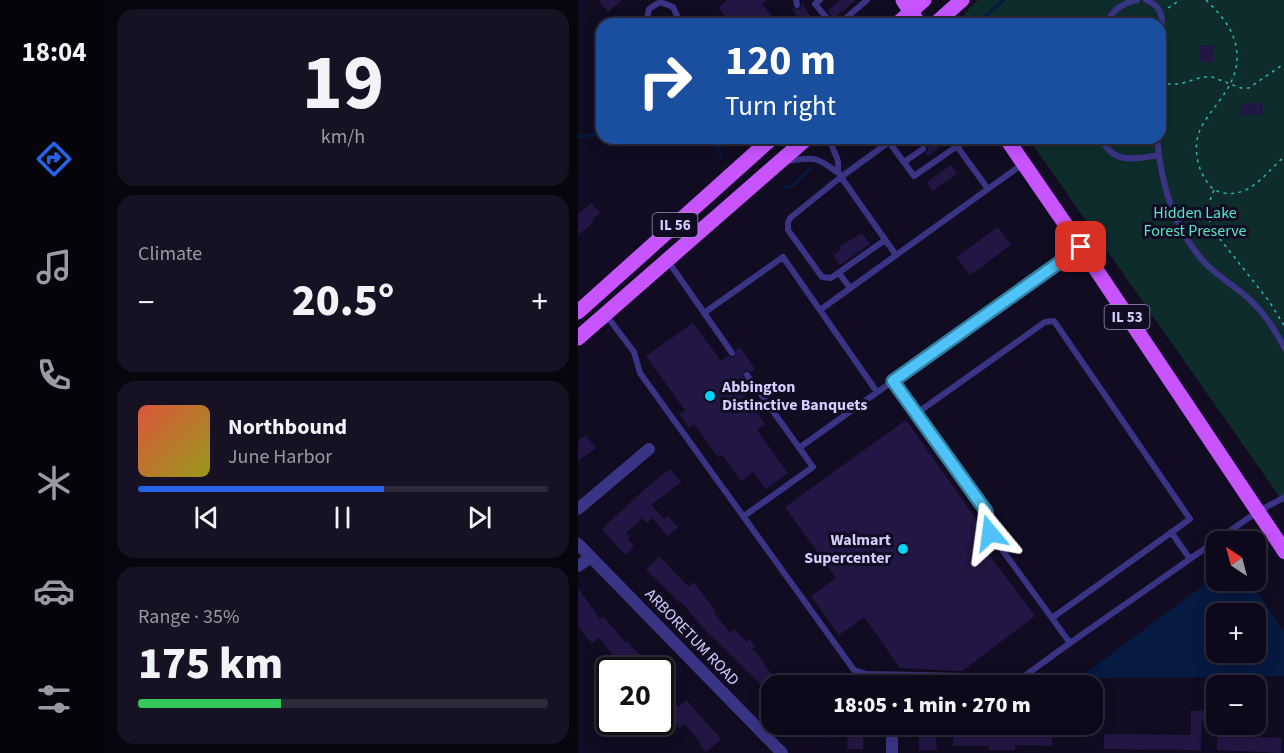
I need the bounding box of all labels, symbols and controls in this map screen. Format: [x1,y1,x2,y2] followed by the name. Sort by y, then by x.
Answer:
[302,28,384,139] text: 19
[725,31,836,91] text: 120 m
[21,33,87,72] text: 18:04
[626,42,704,120] icon: right
[725,87,836,126] text: Turn right
[321,123,365,151] text: km/h
[33,138,75,180] icon: directions
[1143,202,1247,242] park label: Hidden Lake Forest Preserve
[652,213,698,237] road number: IL 56
[1055,221,1106,272] pin
[1064,230,1097,263] icon: arrive
[138,240,202,268] text: Climate
[33,246,75,288] icon: music
[292,269,394,333] text: 20.5°
[138,279,154,326] text: −
[532,279,548,326] text: +
[1104,305,1150,329] road number: IL 53
[33,354,75,396] icon: phone
[721,376,867,416] place label: Abbington Distinctive Banquets
[703,389,717,403] marker: Abbington Distinctive Banquets
[228,411,347,443] text: Northbound
[228,443,332,471] text: June Harbor
[33,462,75,504] icon: climate
[190,501,223,534] icon: previous
[326,501,359,534] icon: pause
[463,501,496,534] icon: next
[958,501,1022,565] position arrow
[804,529,892,569] place label: Walmart Supercenter
[1206,531,1266,591] north arrow
[1206,531,1266,735] map controls
[896,542,910,556] marker: Walmart Supercenter
[33,570,75,612] icon: car
[640,584,744,690] street label: ARBORETUM ROAD
[138,603,239,631] text: Range · 35%
[1206,603,1266,663] button: +
[138,632,283,696] text: 175 km
[596,657,674,735] speed limit sign: 20
[1206,675,1266,735] button: −
[33,678,75,720] icon: filters
[833,689,1031,721] text: 18:05 · 1 min · 270 m

